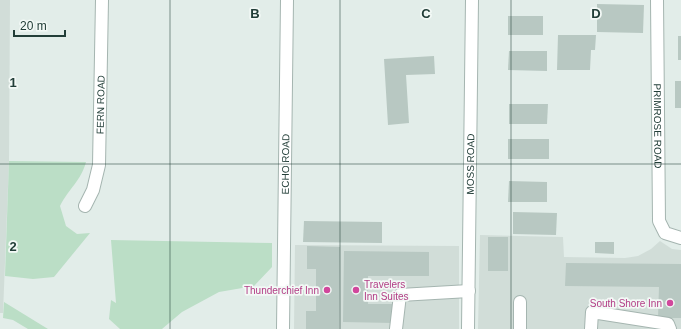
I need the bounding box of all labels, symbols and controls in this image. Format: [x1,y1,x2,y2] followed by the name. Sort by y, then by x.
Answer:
[250,6,260,21] text: B
[421,6,431,21] text: C
[591,6,601,21] text: D
[14,12,65,38] scale bar
[20,19,47,33] text: 20 m
[9,75,17,90] text: 1
[95,75,107,134] street label: FERN ROAD
[652,83,664,169] street label: PRIMROSE ROAD
[465,133,476,195] street label: MOSS ROAD
[280,134,291,194] street label: ECHO ROAD
[9,239,17,254] text: 2
[364,279,408,302] place label: Travelers Inn Suites
[244,285,319,296] place label: Thunderchief Inn
[322,285,332,295] marker: Thunderchief Inn
[351,285,361,295] marker: Travelers Inn Suites
[590,298,662,309] place label: South Shore Inn
[665,298,675,308] marker: South Shore Inn

